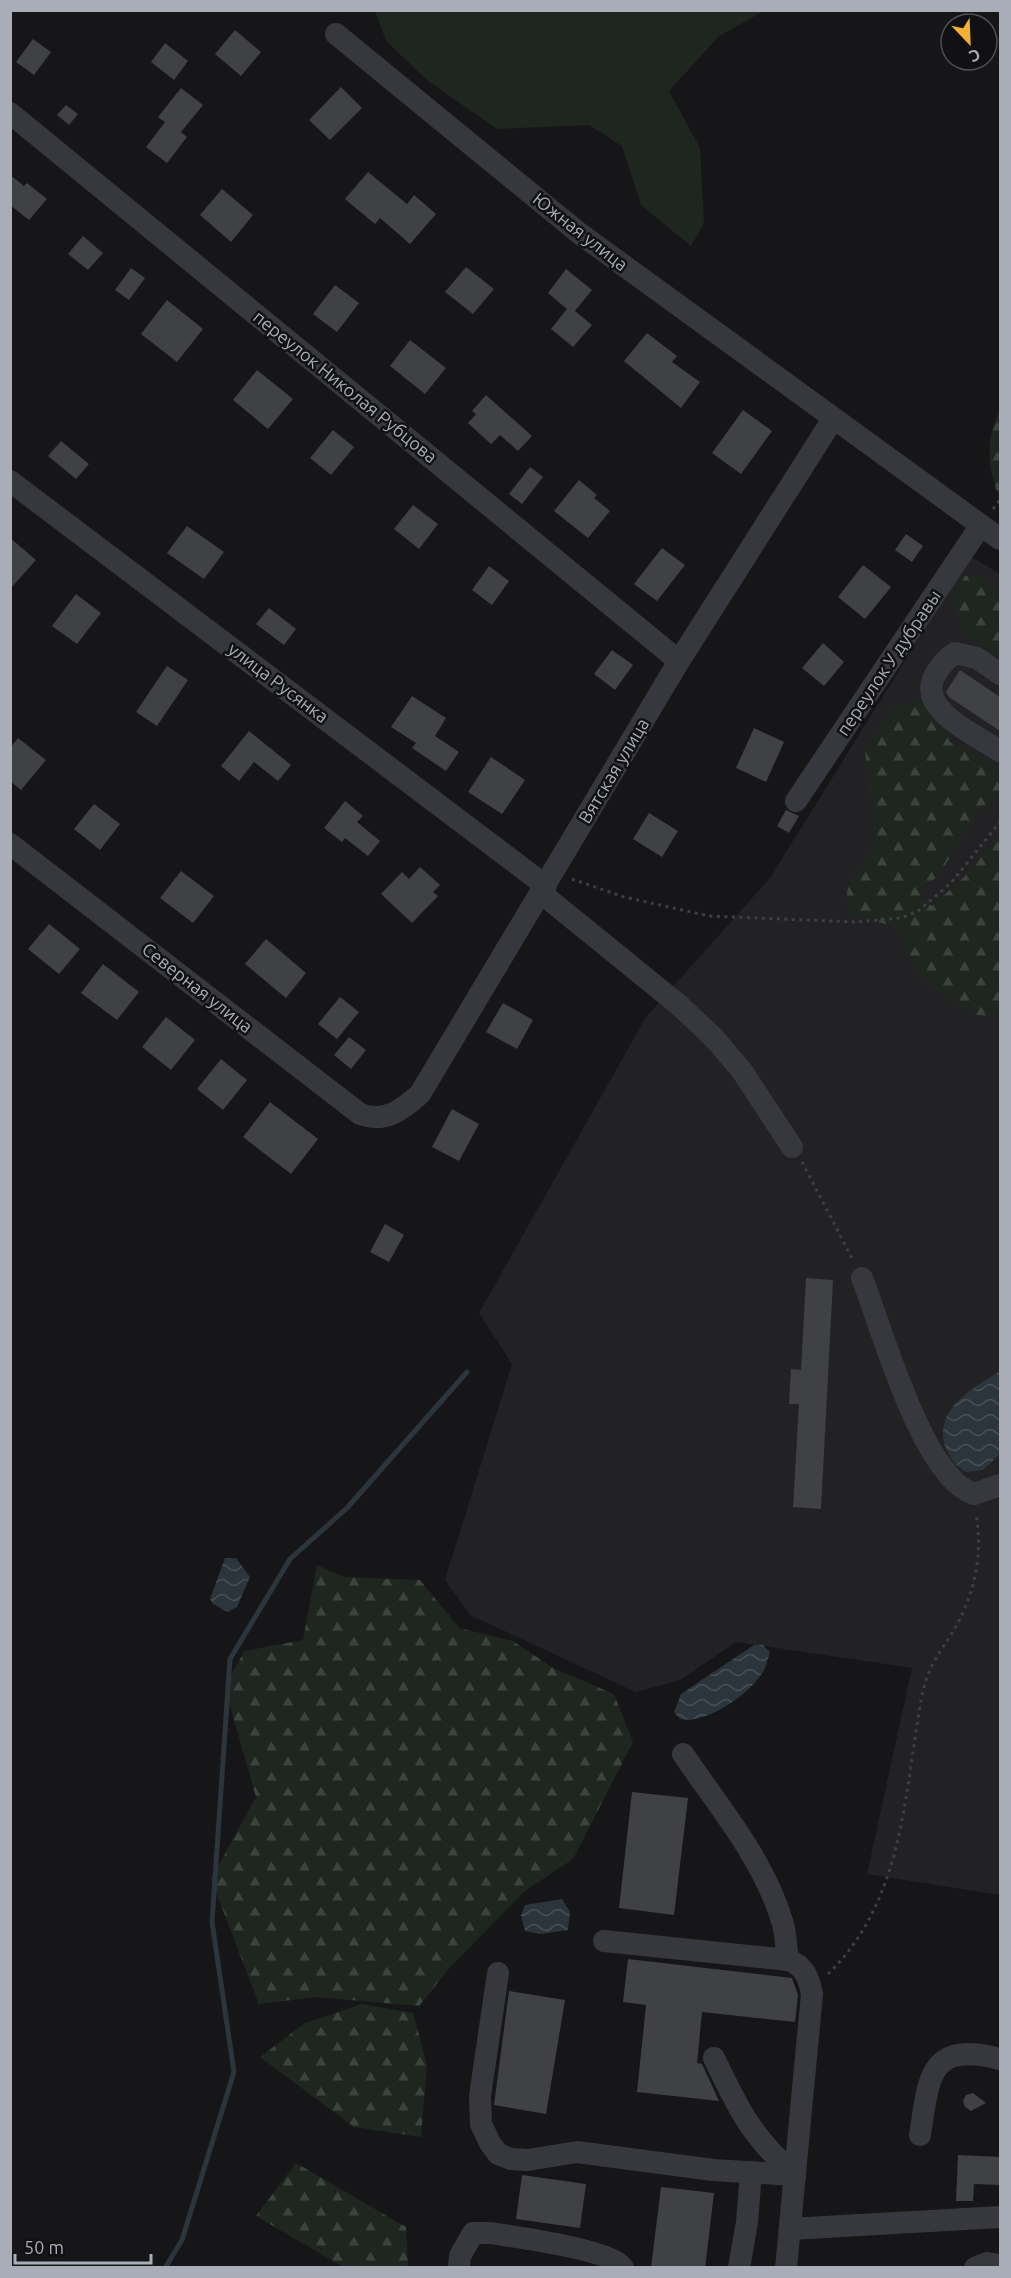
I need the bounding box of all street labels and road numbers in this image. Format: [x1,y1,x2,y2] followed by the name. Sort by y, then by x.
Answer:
[529,188,632,274] street label: Южная улица
[250,306,441,466] street label: переулок Николая Рубцова
[832,586,944,739] street label: переулок У дубравы
[225,638,333,726] street label: улица Русянка
[574,714,652,827] street label: Вятская улица
[139,938,257,1036] street label: Северная улица

